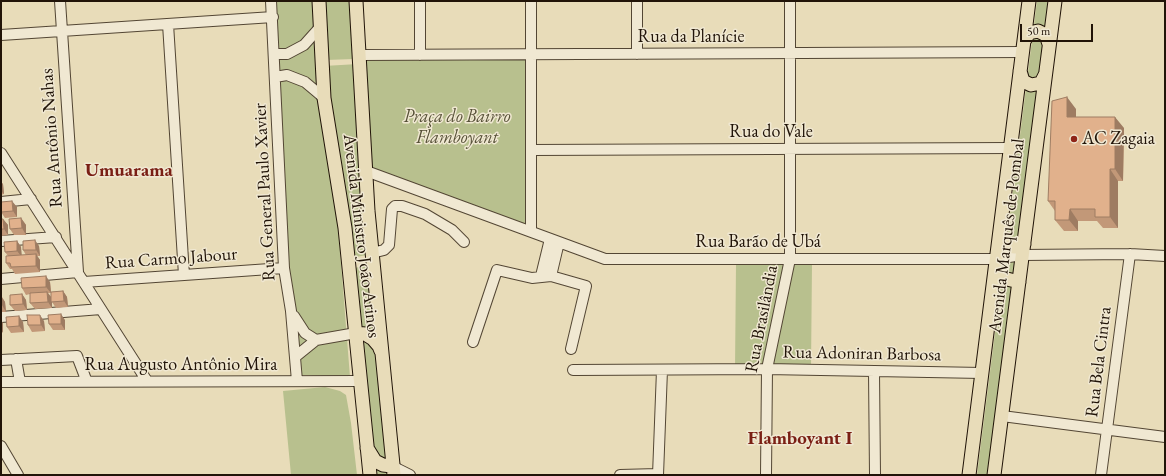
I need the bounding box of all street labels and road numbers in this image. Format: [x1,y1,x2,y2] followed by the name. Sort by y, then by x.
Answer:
[637,26,745,48] street label: Rua da Planície
[36,68,68,208] street label: Rua Antônio Nahas
[250,102,280,282] street label: Rua General Paulo Xavier
[729,121,813,143] street label: Rua do Vale
[338,133,384,339] street label: Avenida Ministro João Arinos
[984,137,1030,335] street label: Avenida Marquês de Pombal
[695,231,821,253] street label: Rua Barão de Ubá
[104,244,238,274] street label: Rua Carmo Jabour
[741,264,783,374] street label: Rua Brasilândia
[1081,305,1117,419] street label: Rua Bela Cintra
[782,342,942,366] street label: Rua Adoniran Barbosa
[84,354,278,376] street label: Rua Augusto Antônio Mira

